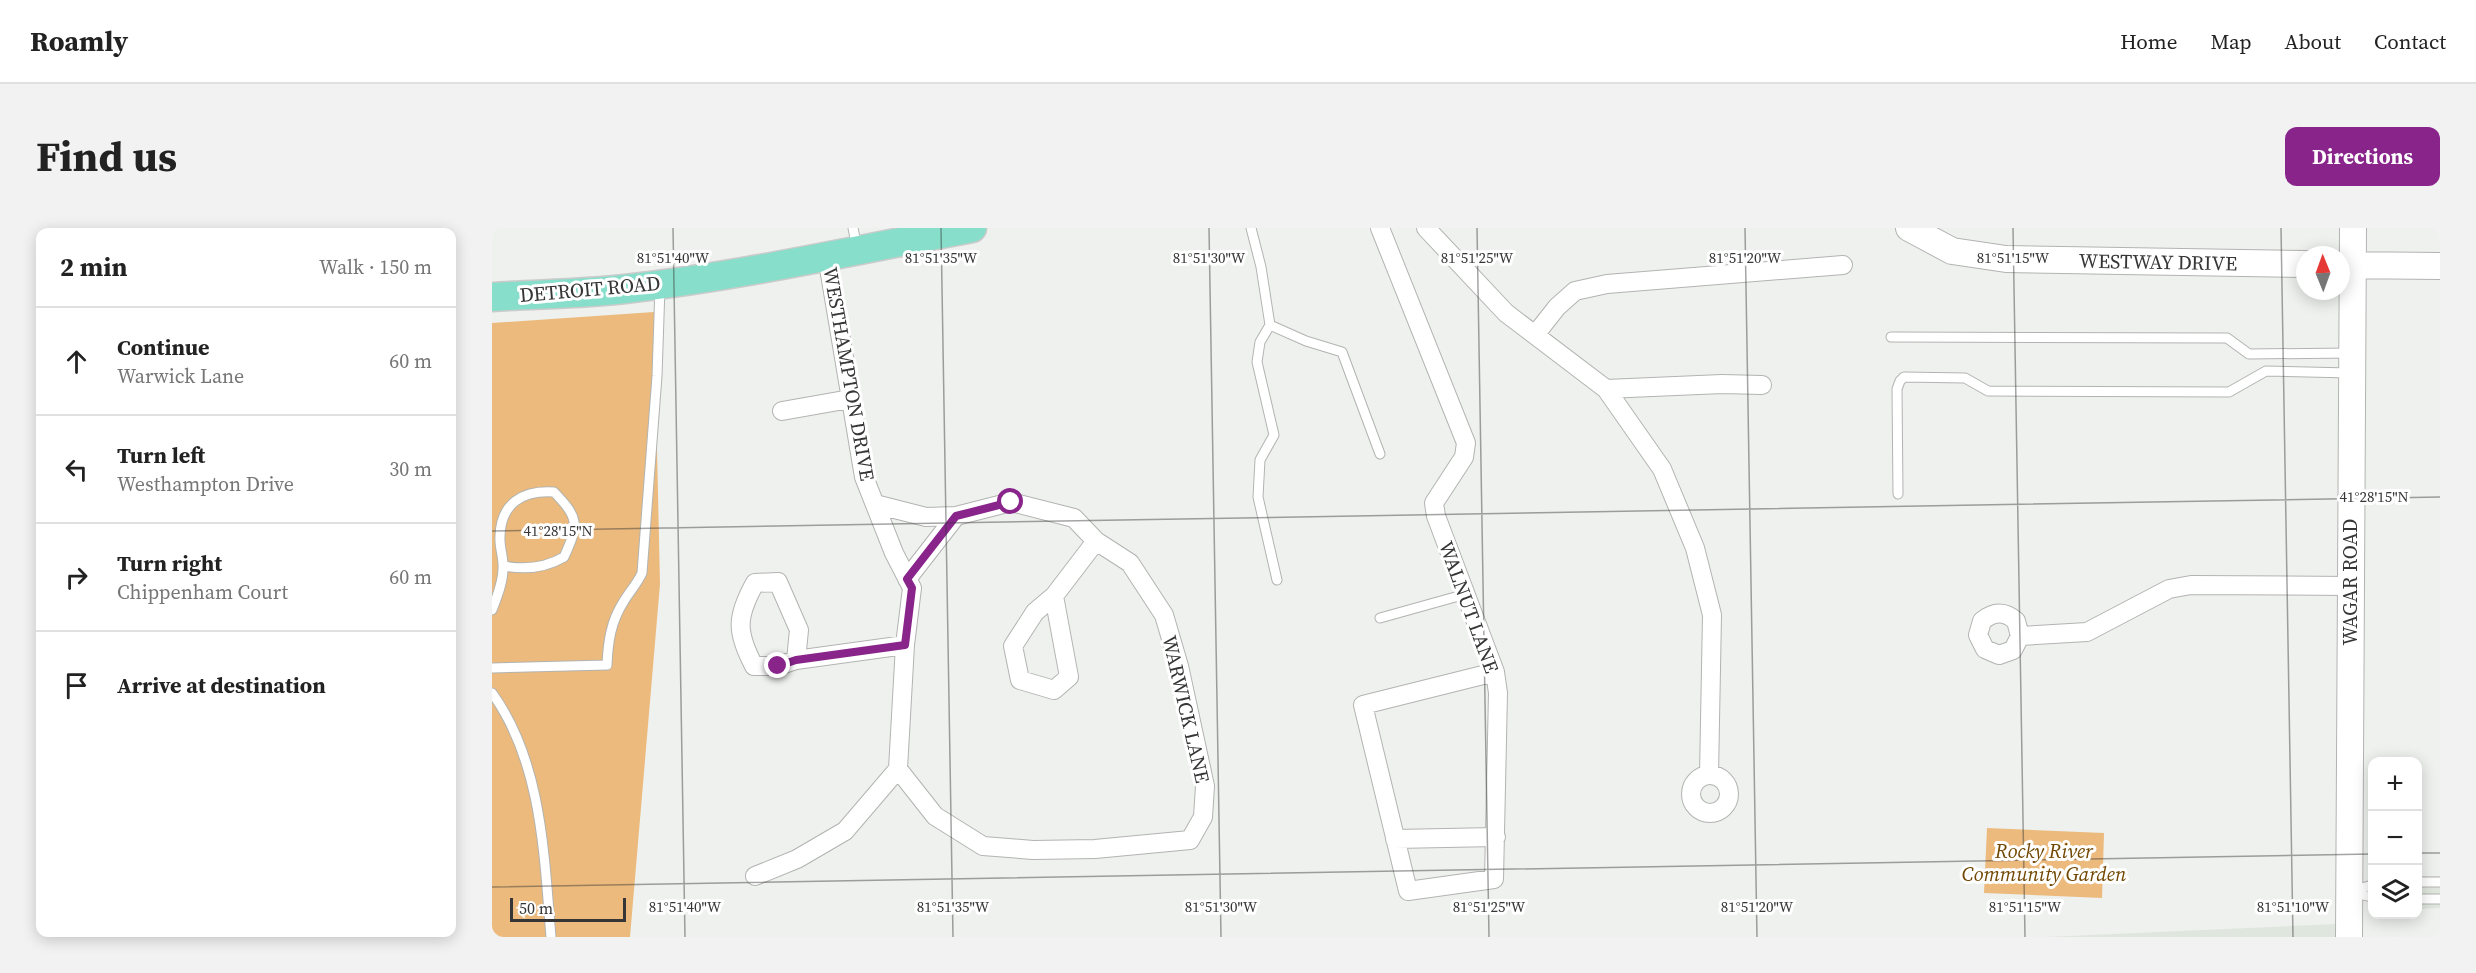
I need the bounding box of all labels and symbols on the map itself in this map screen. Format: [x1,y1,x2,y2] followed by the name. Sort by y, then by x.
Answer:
[2296,246,2350,300] north arrow
[637,247,710,268] text: 81°51'40"W
[905,247,978,268] text: 81°51'35"W
[1173,247,1246,268] text: 81°51'30"W
[1441,247,1514,268] text: 81°51'25"W
[1709,247,1782,268] text: 81°51'20"W
[1977,247,2050,268] text: 81°51'15"W
[2079,247,2237,277] street label: WESTWAY DRIVE
[816,265,882,483] street label: WESTHAMPTON DRIVE
[519,269,661,309] street label: DETROIT ROAD
[2339,486,2409,507] text: 41°28'15"N
[997,488,1023,514] route start
[2336,519,2364,645] street label: WAGAR ROAD
[523,520,593,541] text: 41°28'15"N
[1432,537,1506,677] street label: WALNUT LANE
[1155,633,1217,785] street label: WARWICK LANE
[764,652,790,678] route end
[1962,837,2127,888] park label: Rocky River Community Garden
[510,895,626,922] scale bar
[649,896,722,917] text: 81°51'40"W
[917,896,990,917] text: 81°51'35"W
[1185,896,1258,917] text: 81°51'30"W
[1453,896,1526,917] text: 81°51'25"W
[1721,896,1794,917] text: 81°51'20"W
[1989,896,2062,917] text: 81°51'15"W
[2257,896,2330,917] text: 81°51'10"W

